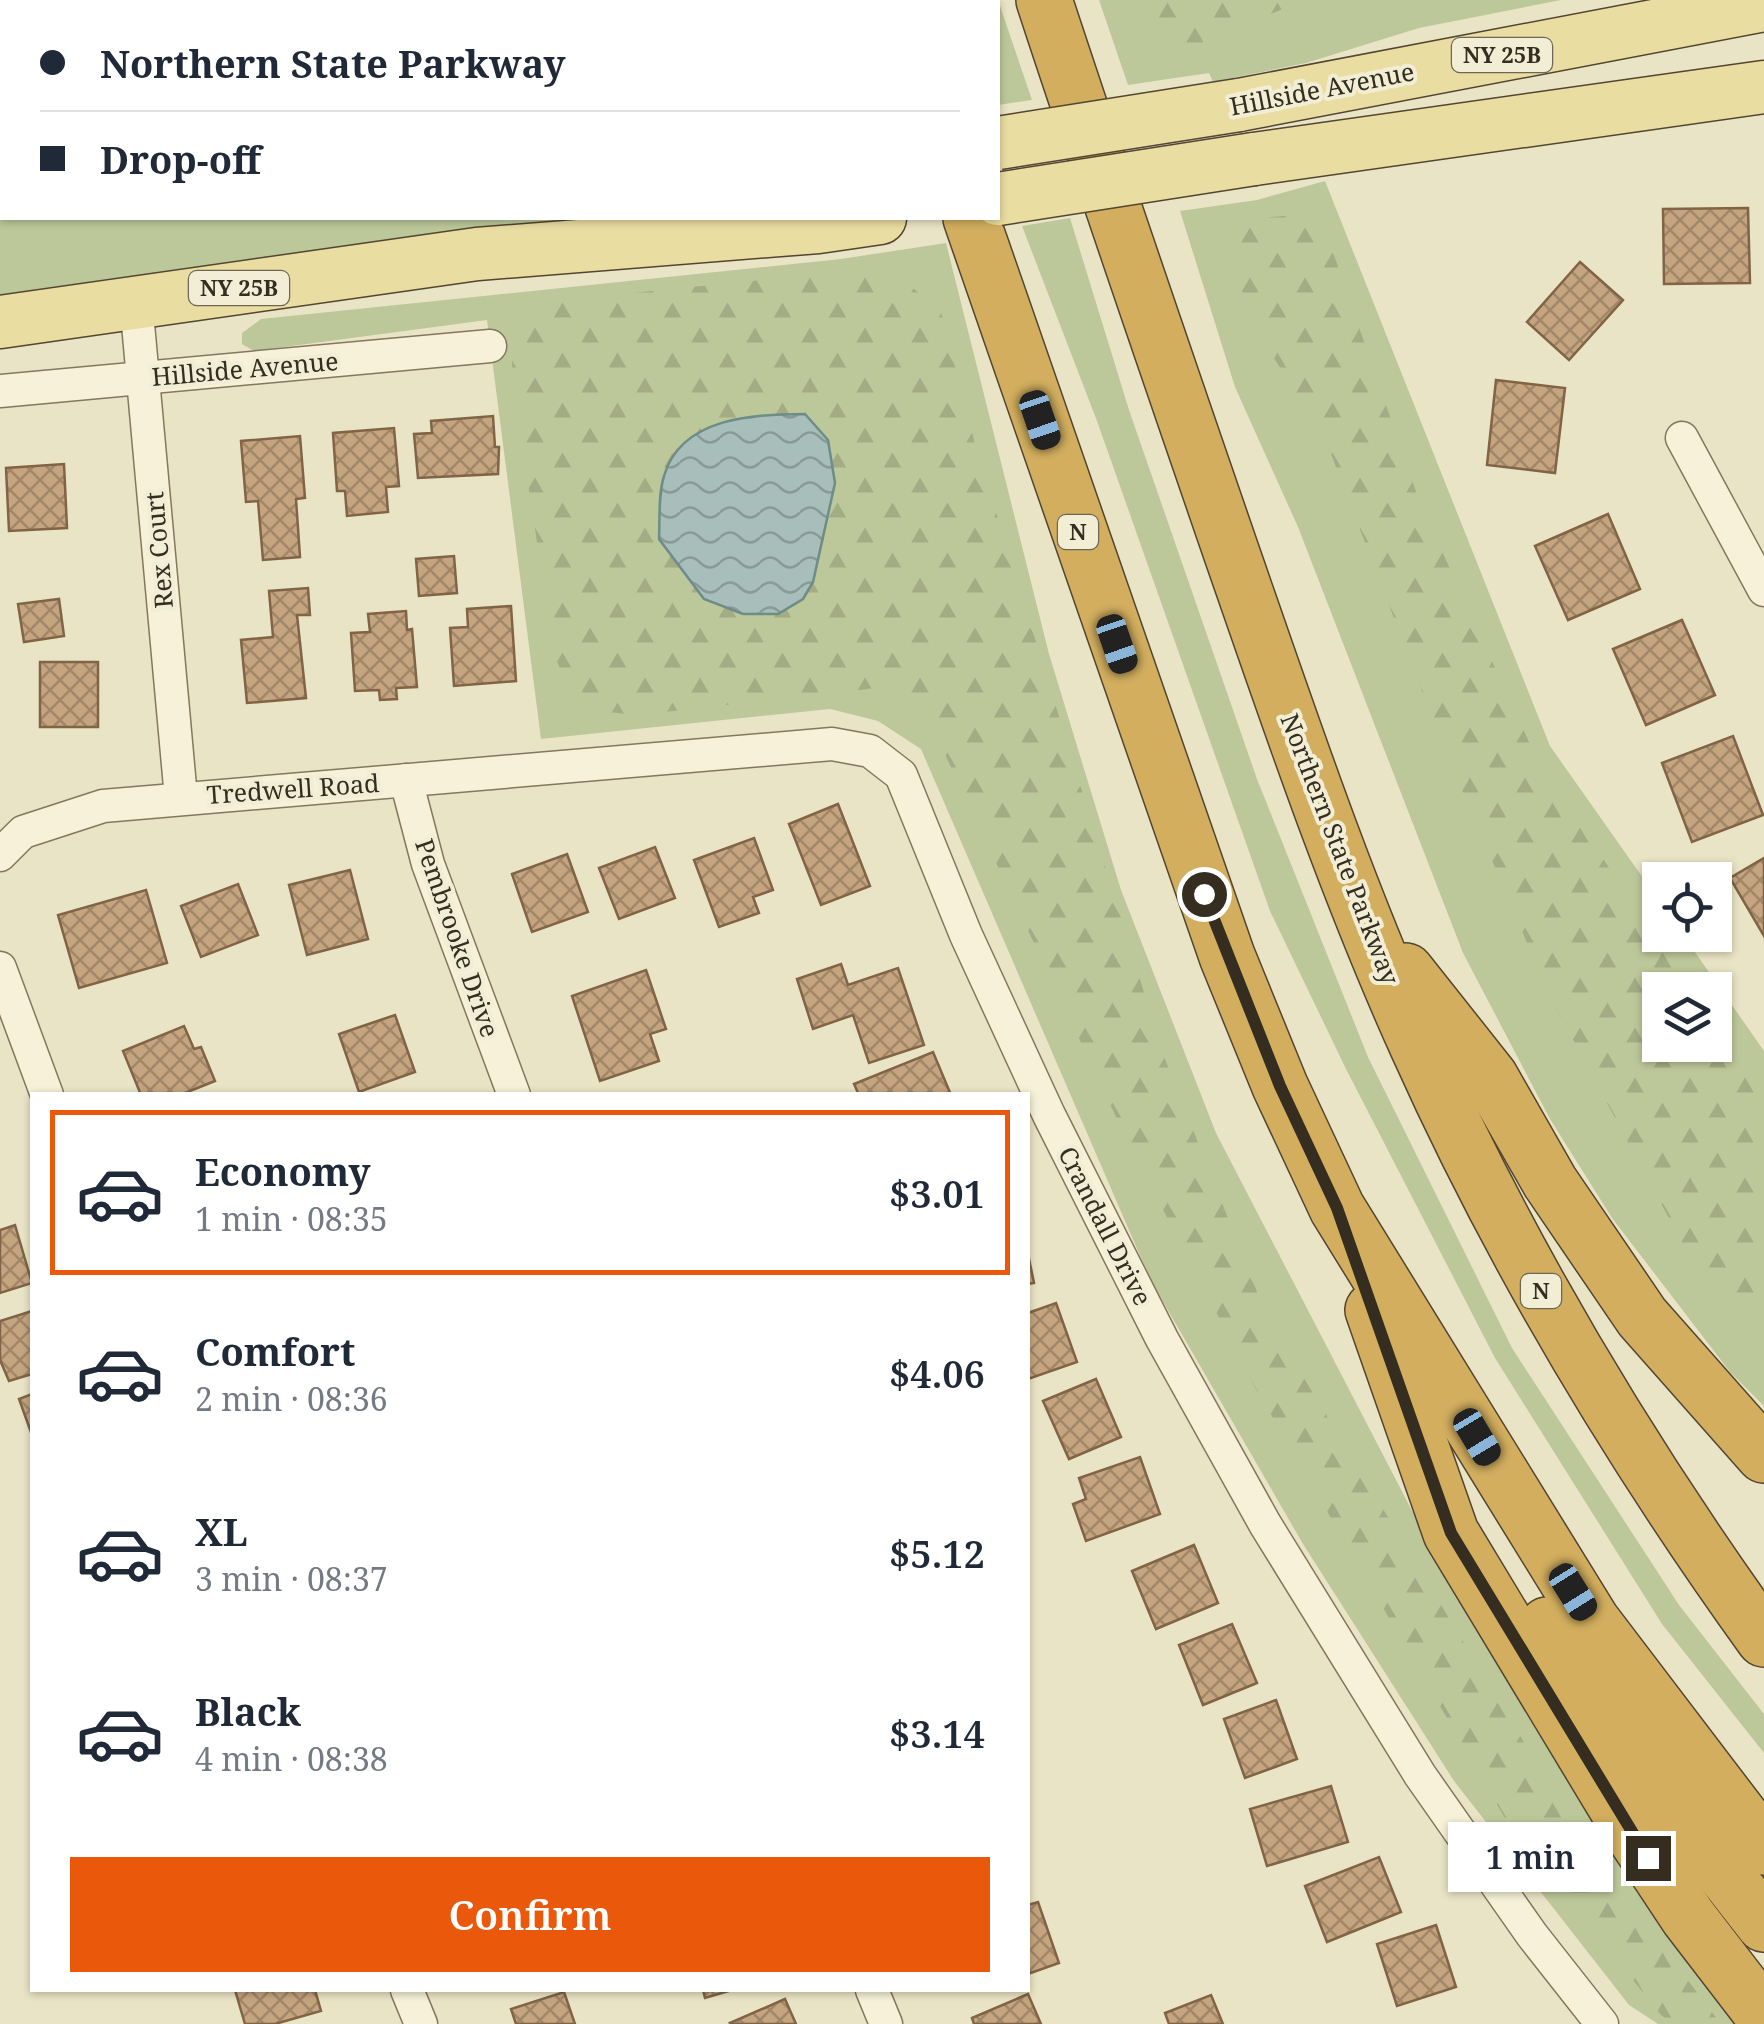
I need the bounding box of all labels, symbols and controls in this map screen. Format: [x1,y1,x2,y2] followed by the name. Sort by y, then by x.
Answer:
[100,37,566,89] text: Northern State Parkway
[1452,38,1552,72] road number: NY 25B
[1227,53,1417,123] street label: Hillside Avenue
[100,133,261,185] text: Drop-off
[189,271,289,305] road number: NY 25B
[150,343,340,393] street label: Hillside Avenue
[1016,387,1064,453] car
[136,490,180,610] street label: Rex Court
[1058,515,1098,549] road number: N
[1093,611,1141,677] car
[1274,708,1409,990] street label: Northern State Parkway
[205,765,380,811] street label: Tredwell Road
[408,834,508,1041] street label: Pembrooke Drive
[1642,862,1732,1062] map controls
[1642,862,1732,952] button: locate
[1182,872,1227,917] route start
[1642,972,1732,1062] button: layers
[1051,1140,1161,1311] street label: Crandall Drive
[195,1145,371,1197] text: Economy
[75,1148,165,1238] icon: car
[889,1167,985,1219] text: $3.01
[195,1197,388,1240] text: 1 min · 08:35
[1521,1274,1561,1308] road number: N
[195,1325,355,1377] text: Comfort
[75,1328,165,1418] icon: car
[889,1347,985,1399] text: $4.06
[195,1377,388,1420] text: 2 min · 08:36
[1449,1404,1505,1470] car
[195,1505,248,1557] text: XL
[75,1508,165,1598] icon: car
[889,1527,985,1579] text: $5.12
[195,1557,388,1600] text: 3 min · 08:37
[1544,1559,1602,1625] car
[195,1685,301,1737] text: Black
[75,1688,165,1778] icon: car
[889,1707,985,1759] text: $3.14
[195,1737,388,1780] text: 4 min · 08:38
[1448,1823,1613,1893] callout: 1 min
[1486,1835,1575,1878] text: 1 min
[1626,1836,1671,1881] route end
[70,1857,990,1972] button: Confirm

